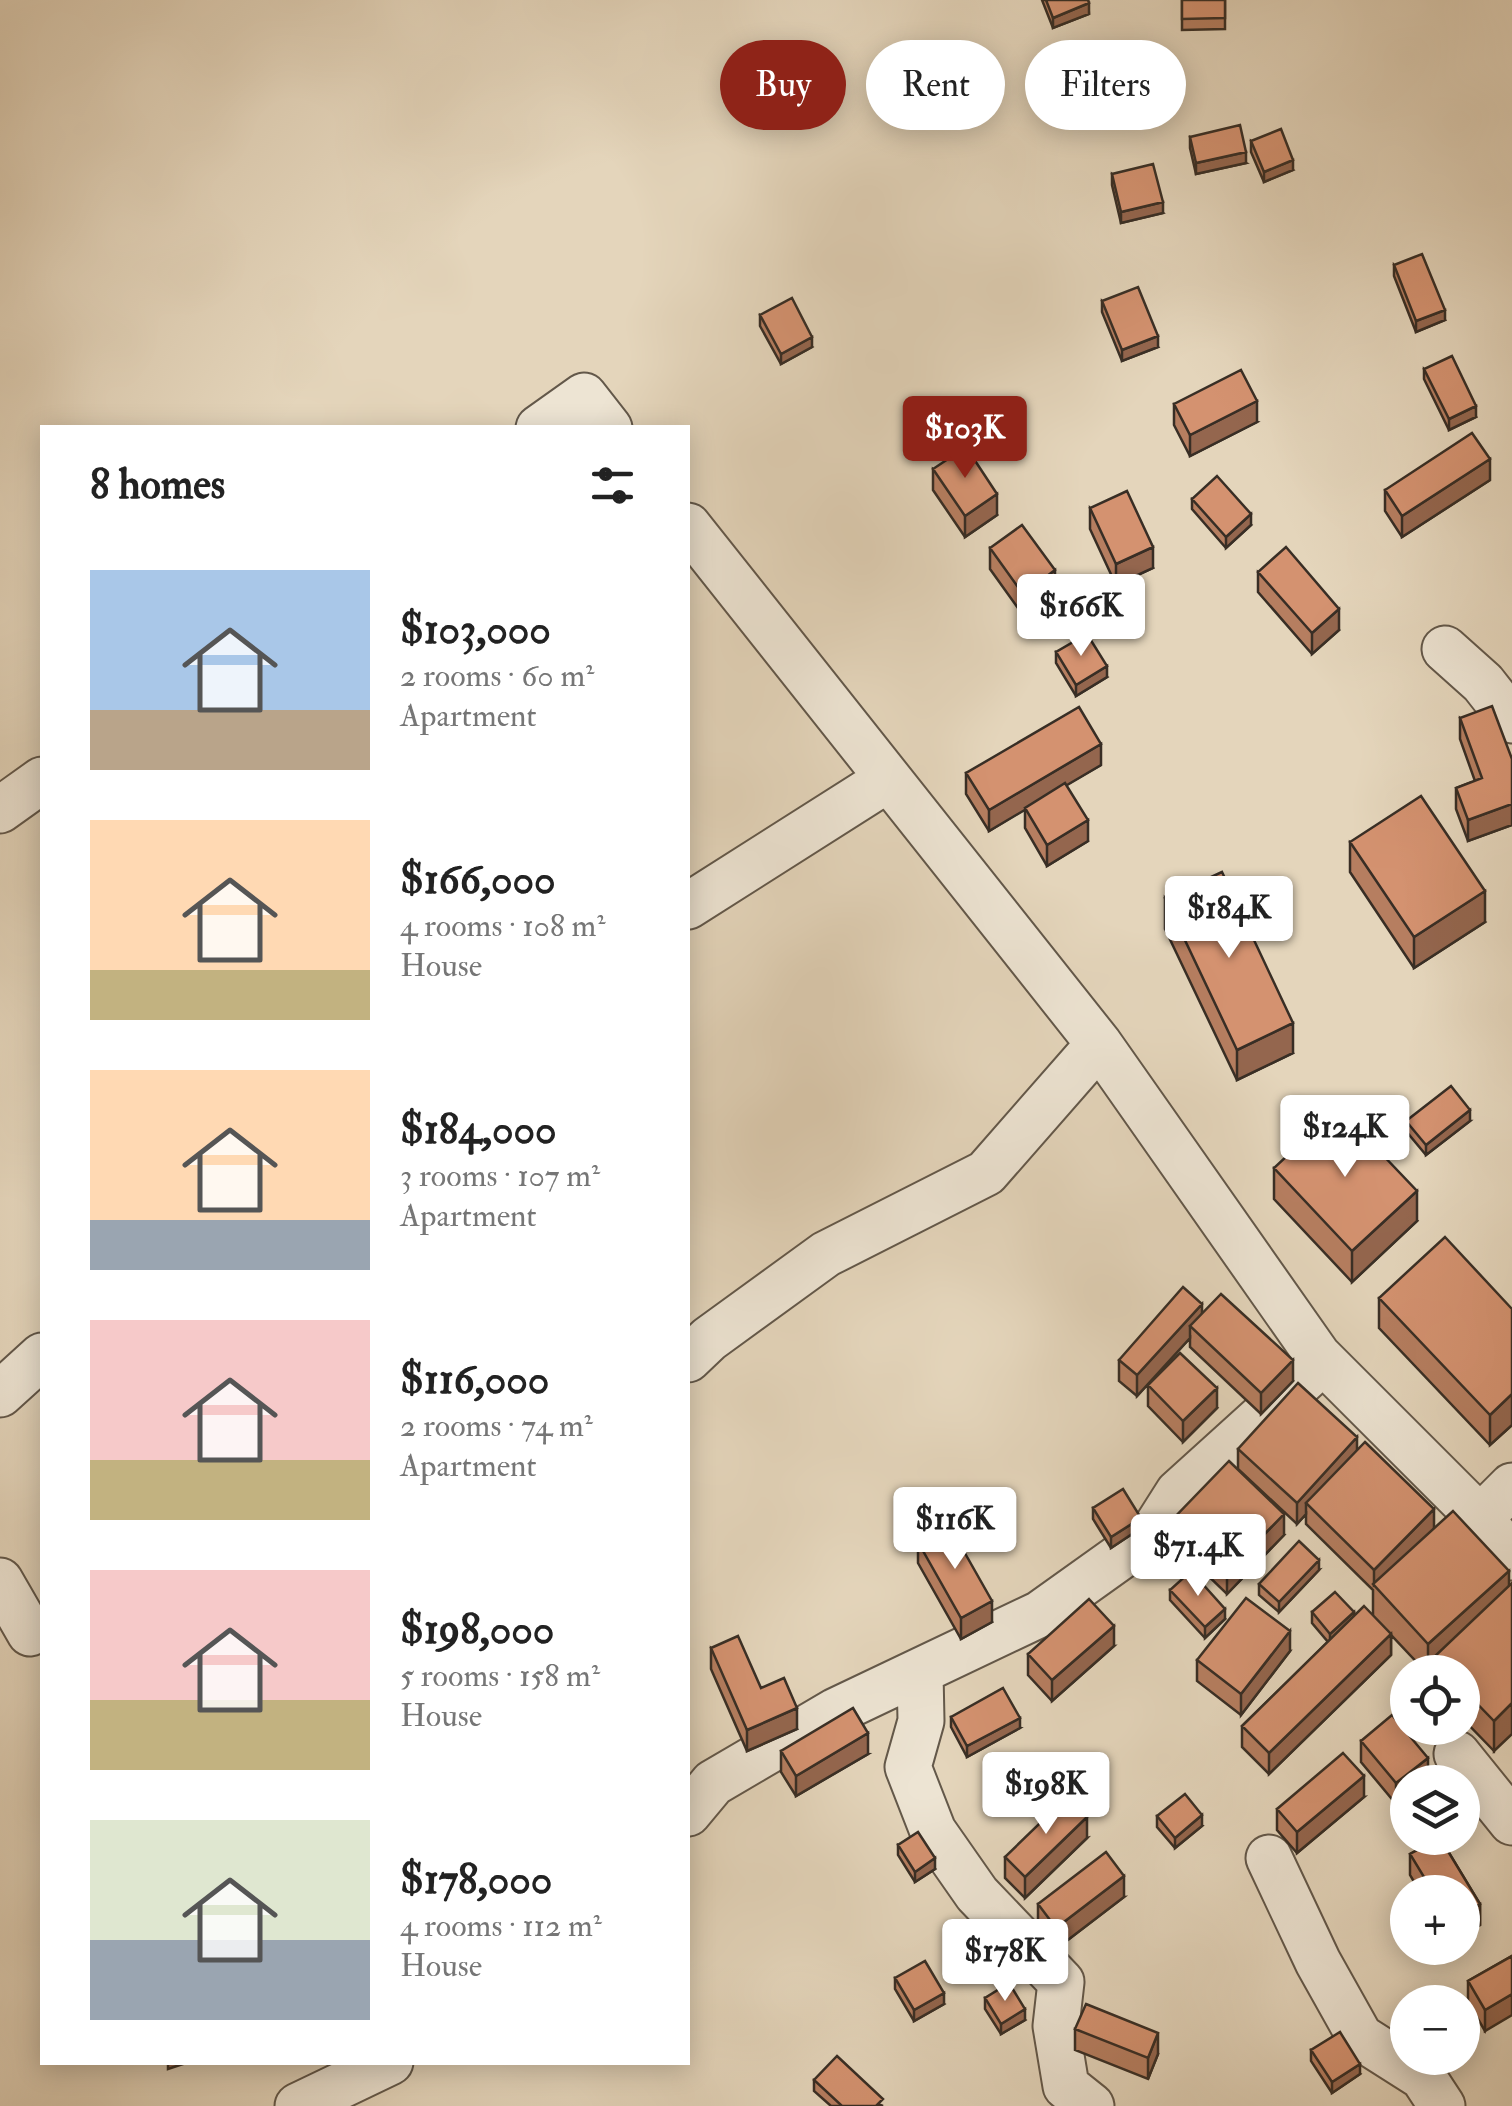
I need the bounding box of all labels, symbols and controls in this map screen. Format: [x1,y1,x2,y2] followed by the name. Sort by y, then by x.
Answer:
[720,40,846,130] chip: Buy
[866,40,1005,130] chip: Rent
[1025,40,1186,130] chip: Filters
[895,396,1035,481] pin: $103K
[925,408,1005,448] text: $103K
[585,458,640,513] icon: filters
[90,459,225,511] text: 8 homes
[1011,574,1151,659] pin: $166K
[1039,586,1123,626] text: $166K
[400,604,551,656] text: $103,000
[170,610,290,730] icon: home
[400,656,594,696] text: 2 rooms · 60 m²
[400,696,537,736] text: Apartment
[400,854,556,906] text: $166,000
[170,860,290,980] icon: home
[1159,876,1299,961] pin: $184K
[1187,888,1271,928] text: $184K
[400,906,605,946] text: 4 rooms · 108 m²
[400,946,482,986] text: House
[1275,1095,1415,1180] pin: $124K
[400,1104,557,1156] text: $184,000
[1302,1107,1388,1147] text: $124K
[170,1110,290,1230] icon: home
[400,1156,600,1196] text: 3 rooms · 107 m²
[400,1196,537,1236] text: Apartment
[400,1354,549,1406] text: $116,000
[170,1360,290,1480] icon: home
[400,1406,593,1446] text: 2 rooms · 74 m²
[400,1446,537,1486] text: Apartment
[885,1487,1025,1572] pin: $116K
[915,1499,995,1539] text: $116K
[1117,1514,1279,1599] pin: $71.4K
[1153,1526,1243,1566] text: $71.4K
[400,1604,554,1656] text: $198,000
[170,1610,290,1730] icon: home
[1390,1655,1480,2075] map controls
[1390,1655,1480,1745] button: locate
[400,1656,600,1696] text: 5 rooms · 158 m²
[400,1696,482,1736] text: House
[976,1752,1116,1837] pin: $198K
[1004,1764,1088,1804] text: $198K
[1390,1765,1480,1855] button: layers
[400,1854,552,1906] text: $178,000
[170,1860,290,1980] icon: home
[1390,1875,1480,1965] button: +
[400,1906,602,1946] text: 4 rooms · 112 m²
[935,1919,1075,2004] pin: $178K
[964,1931,1046,1971] text: $178K
[400,1946,482,1986] text: House
[1390,1985,1480,2075] button: −

